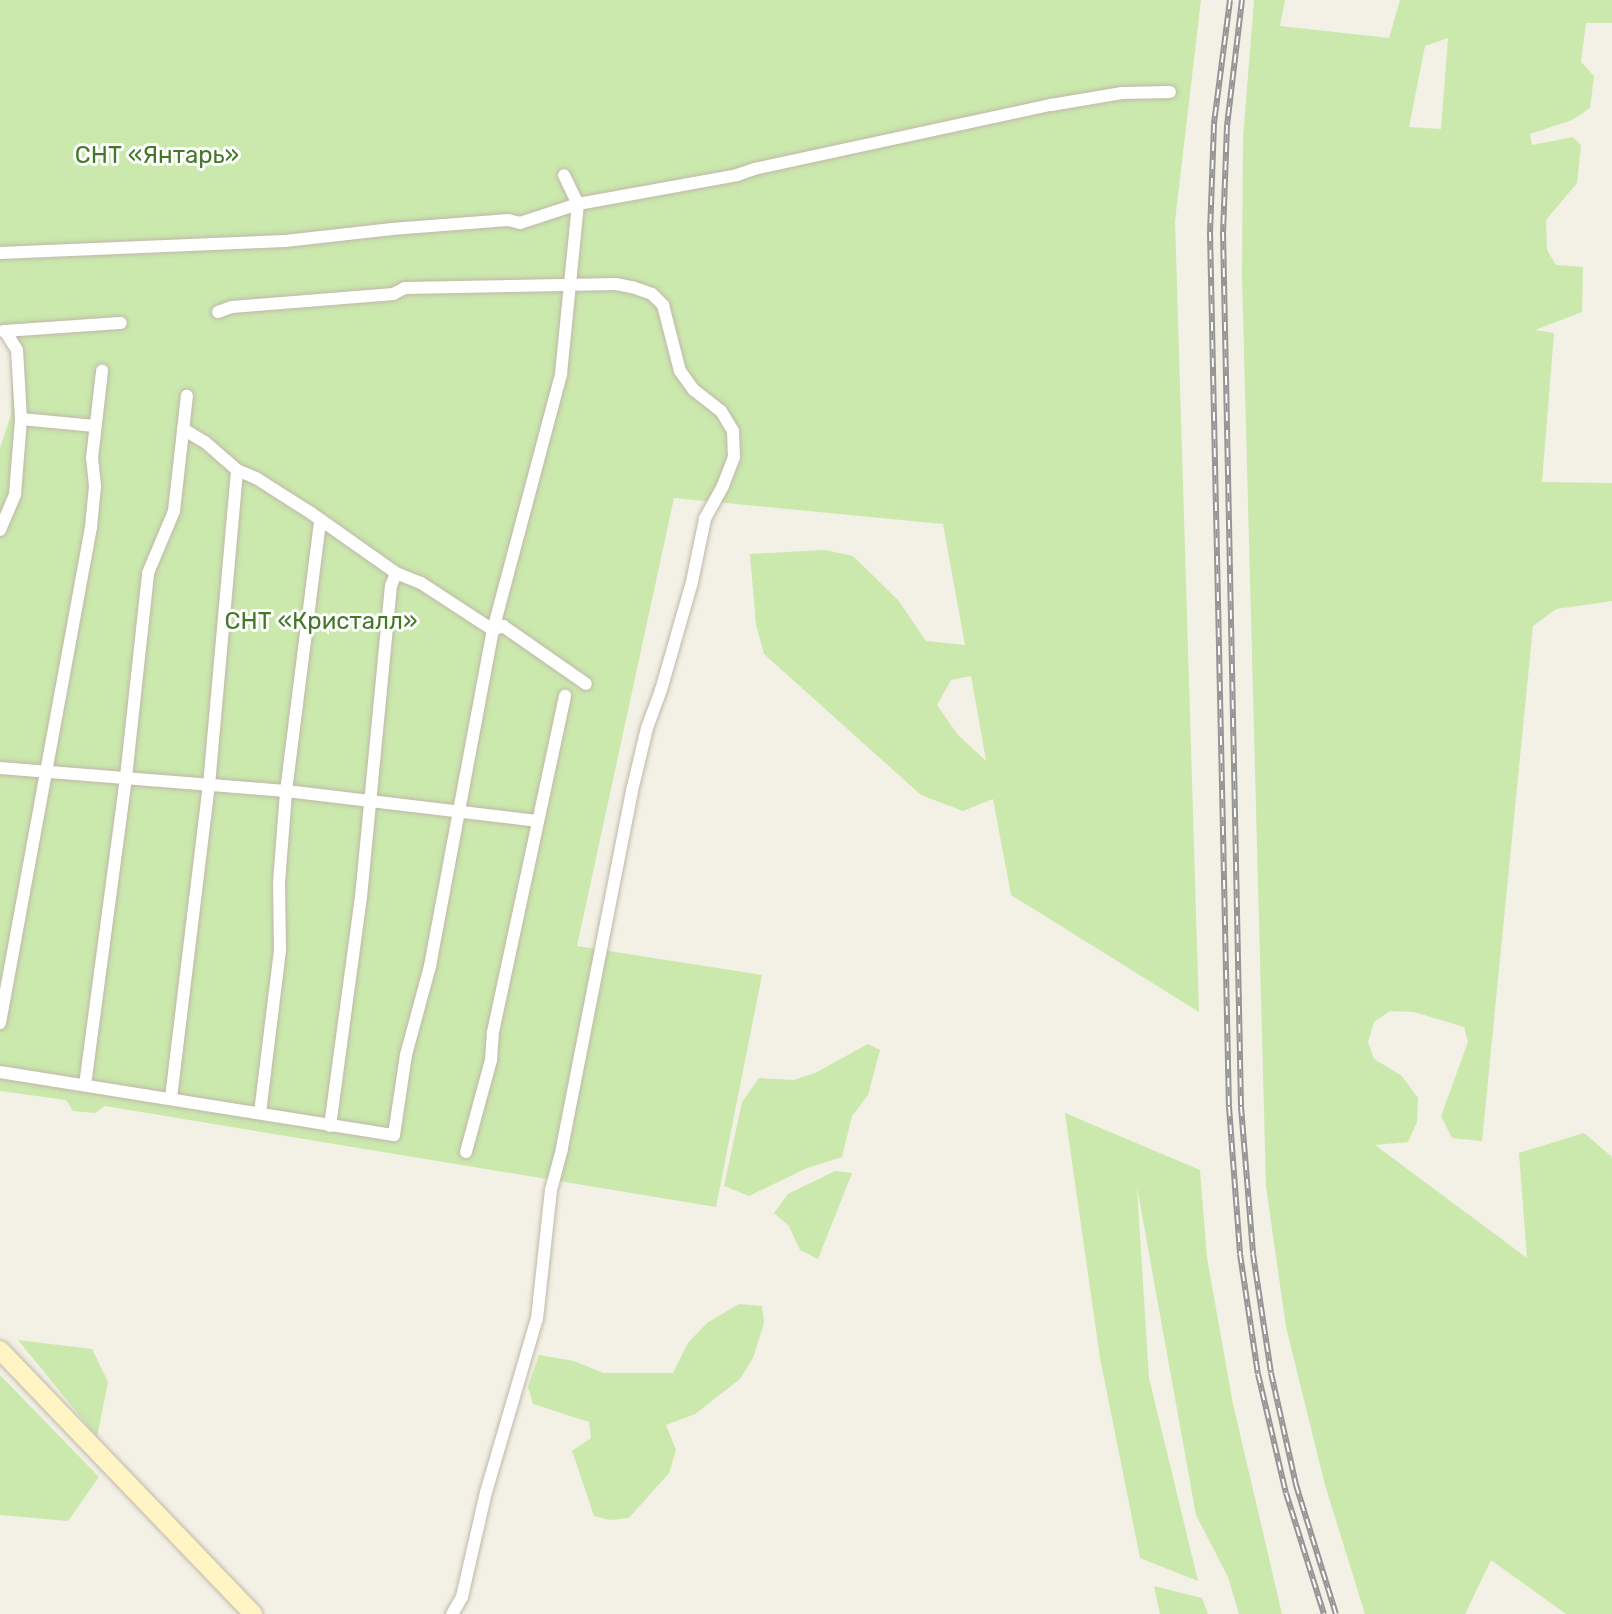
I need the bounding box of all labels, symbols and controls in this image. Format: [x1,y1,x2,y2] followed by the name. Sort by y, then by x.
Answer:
[75,142,239,170] park label: СНТ «Янтарь»
[225,608,417,636] park label: СНТ «Кристалл»

